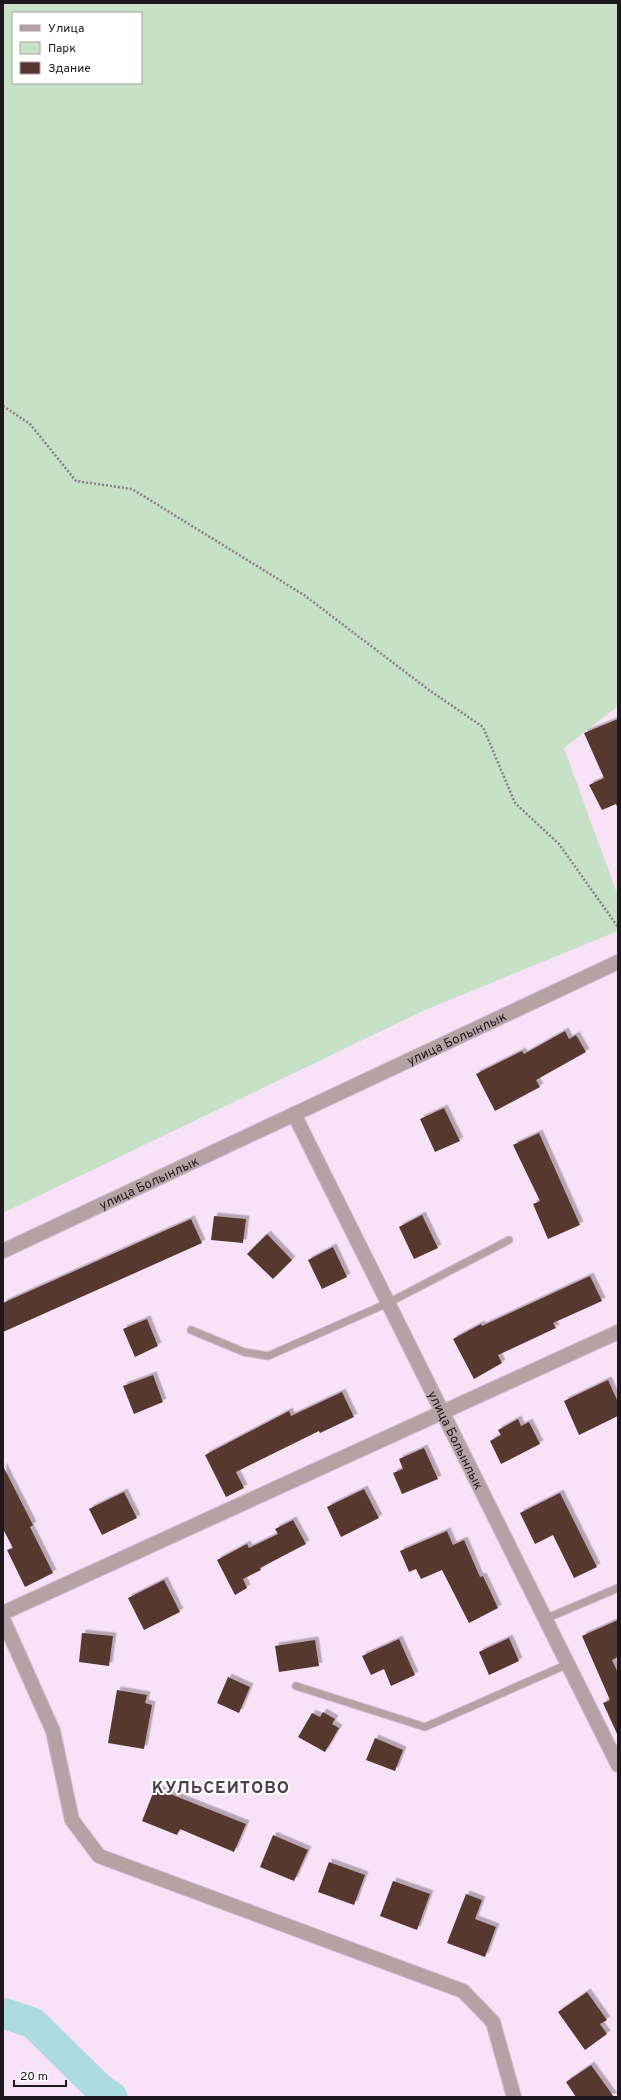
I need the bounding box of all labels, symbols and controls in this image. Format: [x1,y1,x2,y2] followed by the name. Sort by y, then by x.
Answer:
[12,12,142,84] legend
[48,21,84,37] text: Улица
[48,41,76,57] text: Парк
[48,61,91,77] text: Здание
[405,1009,510,1070] street label: улица Болынлык
[97,1154,202,1215] street label: улица Болынлык
[423,1389,486,1493] street label: улица Болынлык
[152,1778,290,1800] district label: КУЛЬСЕИТОВО
[14,2062,66,2088] scale bar
[20,2069,48,2085] text: 20 m

